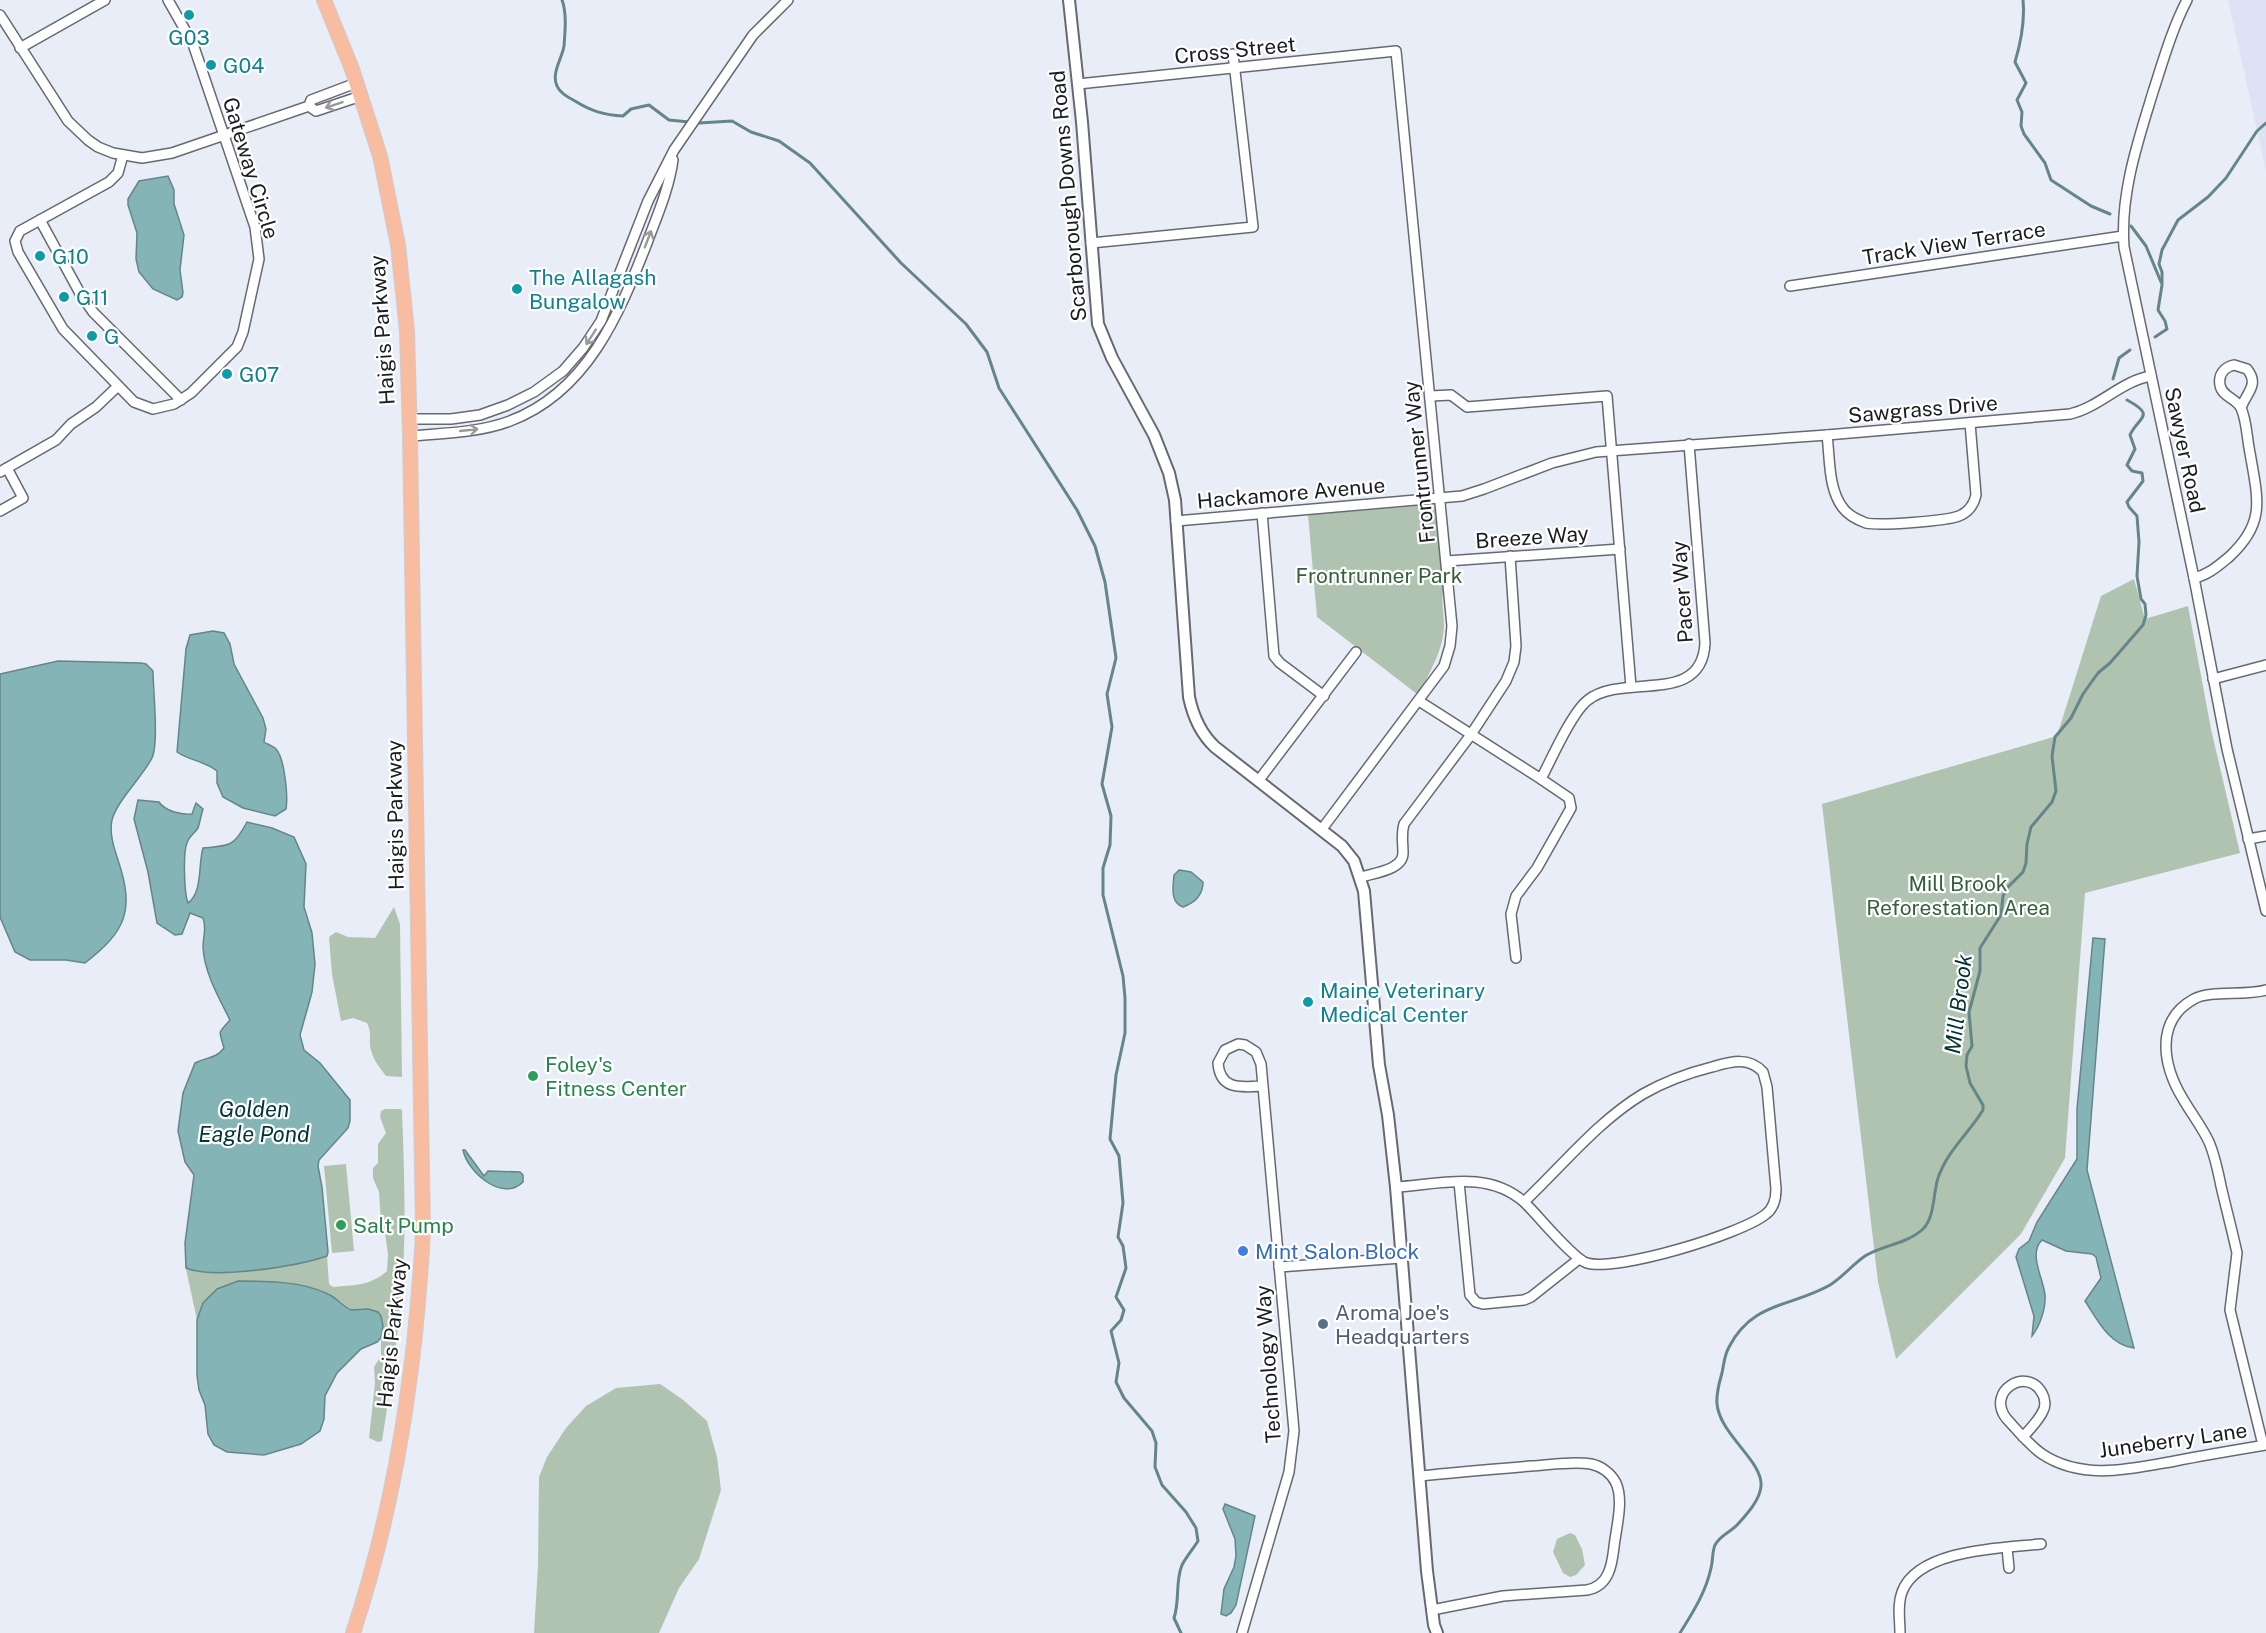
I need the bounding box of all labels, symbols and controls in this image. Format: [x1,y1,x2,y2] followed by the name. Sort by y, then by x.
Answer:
[182,8,196,22] marker: G03
[168,25,210,50] place label: G03
[1173,31,1297,69] street label: Cross Street
[223,53,264,78] place label: G04
[204,58,218,72] marker: G04
[1045,69,1091,323] street label: Scarborough Downs Road
[218,94,284,242] street label: Gateway Circle
[325,100,344,111] one-way arrow
[1861,216,2047,270] street label: Track View Terrace
[643,231,654,249] one-way arrow
[52,244,89,269] place label: G10
[33,249,47,263] marker: G10
[364,254,400,406] street label: Haigis Parkway
[529,265,656,314] place label: The Allagash Bungalow
[510,282,524,296] marker: The Allagash Bungalow
[76,285,109,310] place label: G11
[57,290,71,304] marker: G11
[104,324,119,349] place label: G
[584,328,596,345] one-way arrow
[85,329,99,343] marker: G
[239,362,279,387] place label: G07
[220,367,234,381] marker: G07
[1398,379,1440,545] street label: Frontrunner Way
[2159,385,2211,515] street label: Sawyer Road
[1847,390,1999,428] street label: Sawgrass Drive
[458,425,478,436] one-way arrow
[1196,472,1386,514] street label: Hackamore Avenue
[1474,521,1590,553] street label: Breeze Way
[1666,540,1698,644] street label: Pacer Way
[1296,563,1463,588] park label: Frontrunner Park
[381,740,409,890] street label: Haigis Parkway
[1866,871,2050,920] park label: Mill Brook Reforestation Area
[1939,952,1977,1055] water label: Mill Brook
[1320,978,1485,1027] place label: Maine Veterinary Medical Center
[1301,995,1315,1009] marker: Maine Veterinary Medical Center
[545,1052,687,1101] place label: Foley's Fitness Center
[526,1069,540,1083] marker: Foley's Fitness Center
[198,1096,310,1147] water label: Golden Eagle Pond
[353,1213,454,1238] place label: Salt Pump
[334,1218,348,1232] marker: Salt Pump
[1255,1239,1419,1264] place label: Mint Salon Block
[1236,1244,1250,1258] marker: Mint Salon Block
[372,1257,412,1409] street label: Haigis Parkway
[1250,1284,1286,1444] street label: Technology Way
[1335,1300,1470,1349] place label: Aroma Joe's Headquarters
[1316,1317,1330,1331] marker: Aroma Joe's Headquarters
[2097,1417,2249,1463] street label: Juneberry Lane

